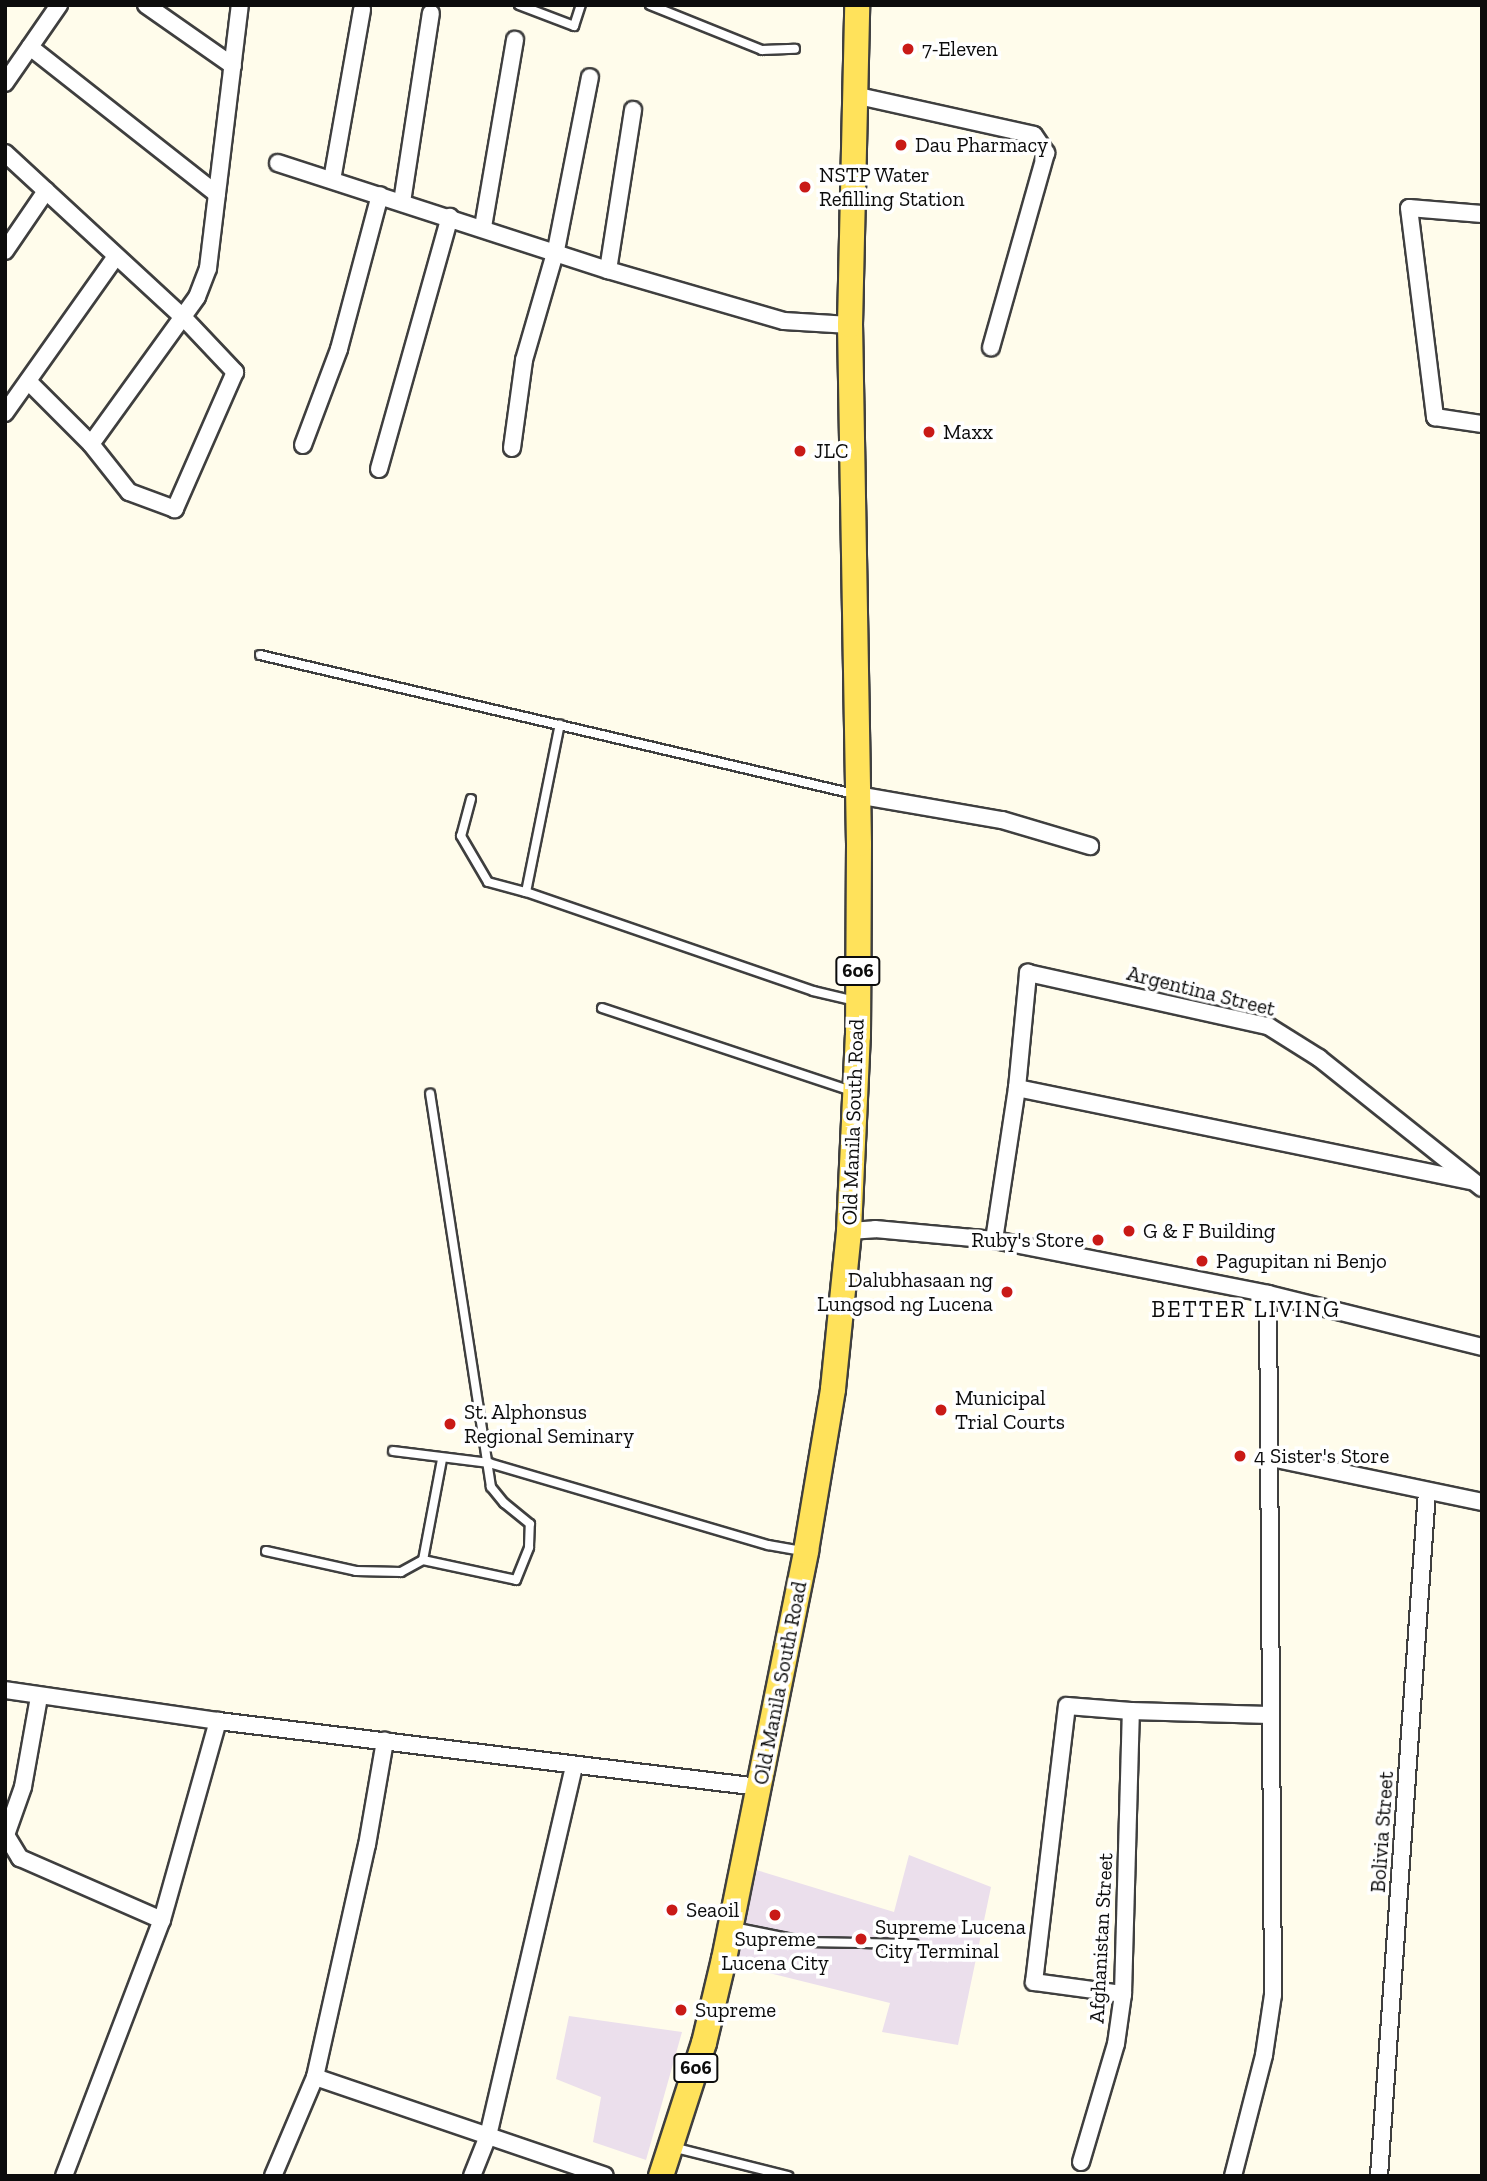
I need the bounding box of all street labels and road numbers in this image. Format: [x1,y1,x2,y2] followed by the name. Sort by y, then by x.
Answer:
[835,956,881,987] road number: 606
[1124,960,1278,1022] street label: Argentina Street
[837,1018,869,1226] street label: Old Manila South Road
[748,1579,812,1787] street label: Old Manila South Road
[1365,1771,1399,1893] street label: Bolivia Street
[1084,1852,1118,2024] street label: Afghanistan Street
[673,2052,719,2084] road number: 606

